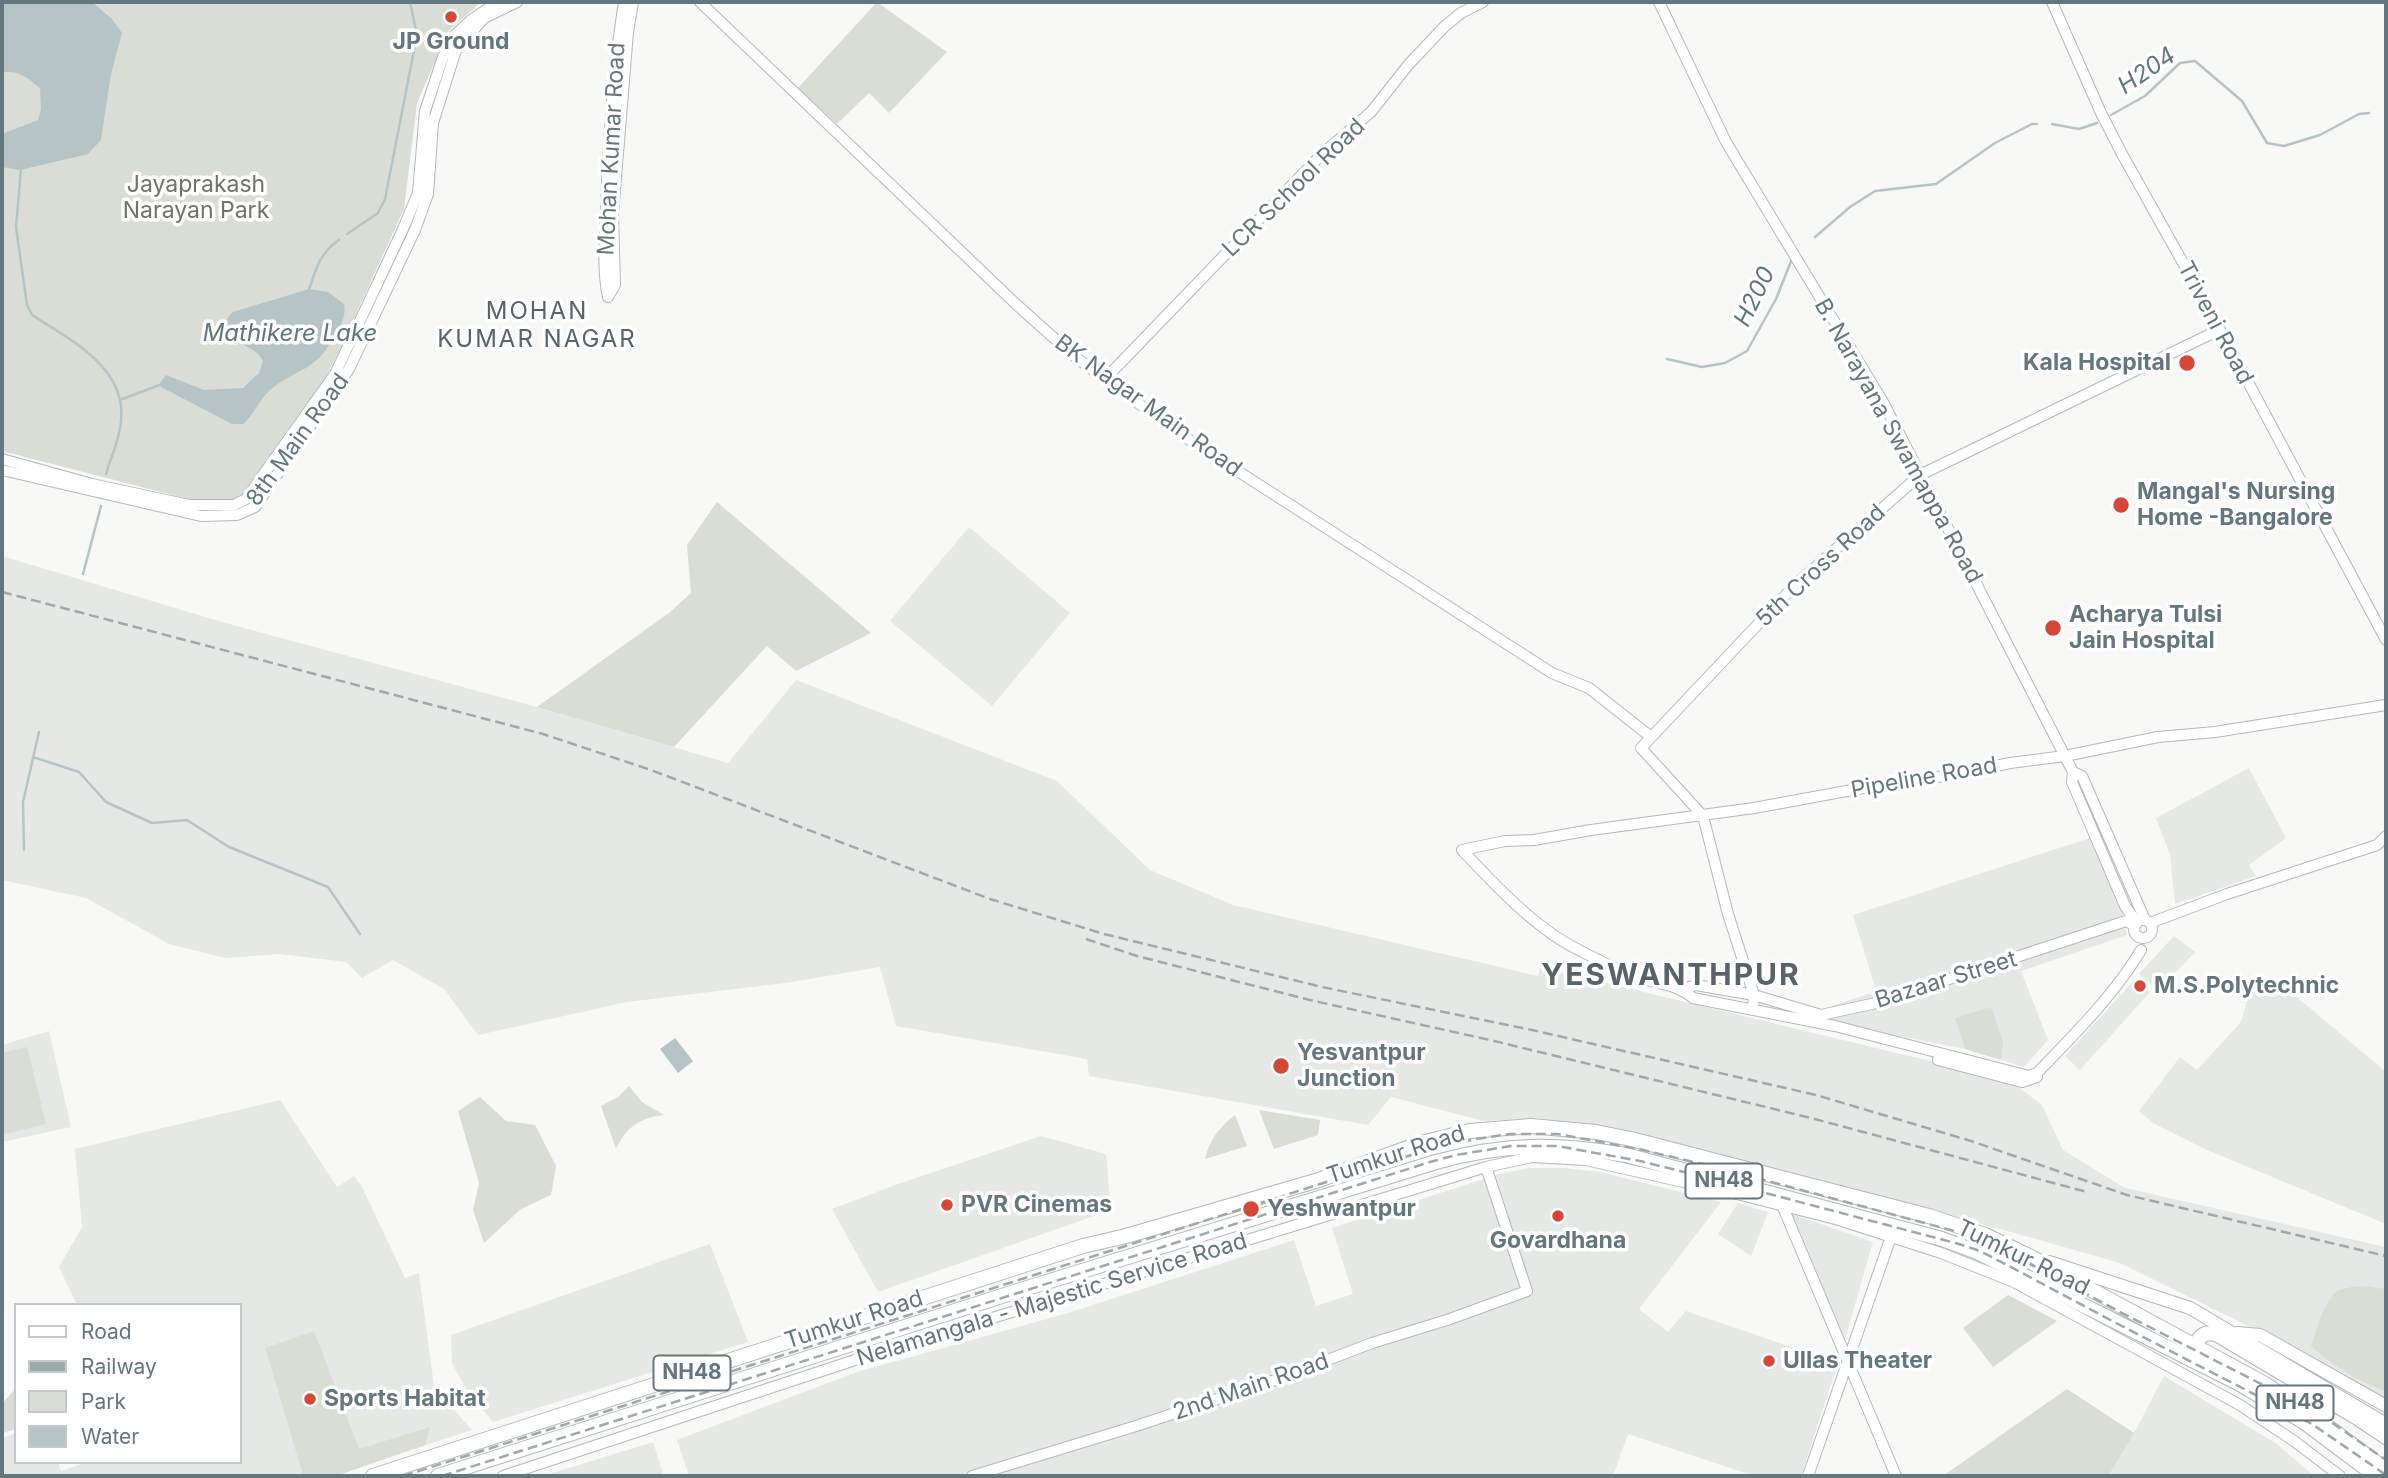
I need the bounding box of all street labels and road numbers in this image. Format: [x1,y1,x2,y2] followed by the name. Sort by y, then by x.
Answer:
[593,42,631,256] street label: Mohan Kumar Road
[1217,113,1371,263] street label: LCR School Road
[2171,257,2259,389] street label: Triveni Road
[1808,294,1988,588] street label: B. Narayana Swamappa Road
[1049,329,1247,483] street label: BK Nagar Main Road
[241,369,355,511] street label: 8th Main Road
[1751,499,1891,633] street label: 5th Cross Road
[1849,752,1999,804] street label: Pipeline Road
[1872,945,2020,1015] street label: Bazaar Street
[1323,1120,1469,1190] street label: Tumkur Road
[1686,1164,1762,1198] road number: NH48
[1952,1214,2094,1302] street label: Tumkur Road
[854,1227,1250,1373] street label: Nelamangala - Majestic Service Road
[781,1285,927,1355] street label: Tumkur Road
[1169,1347,1333,1427] street label: 2nd Main Road
[654,1356,730,1390] road number: NH48
[2256,1386,2334,1420] road number: NH48

